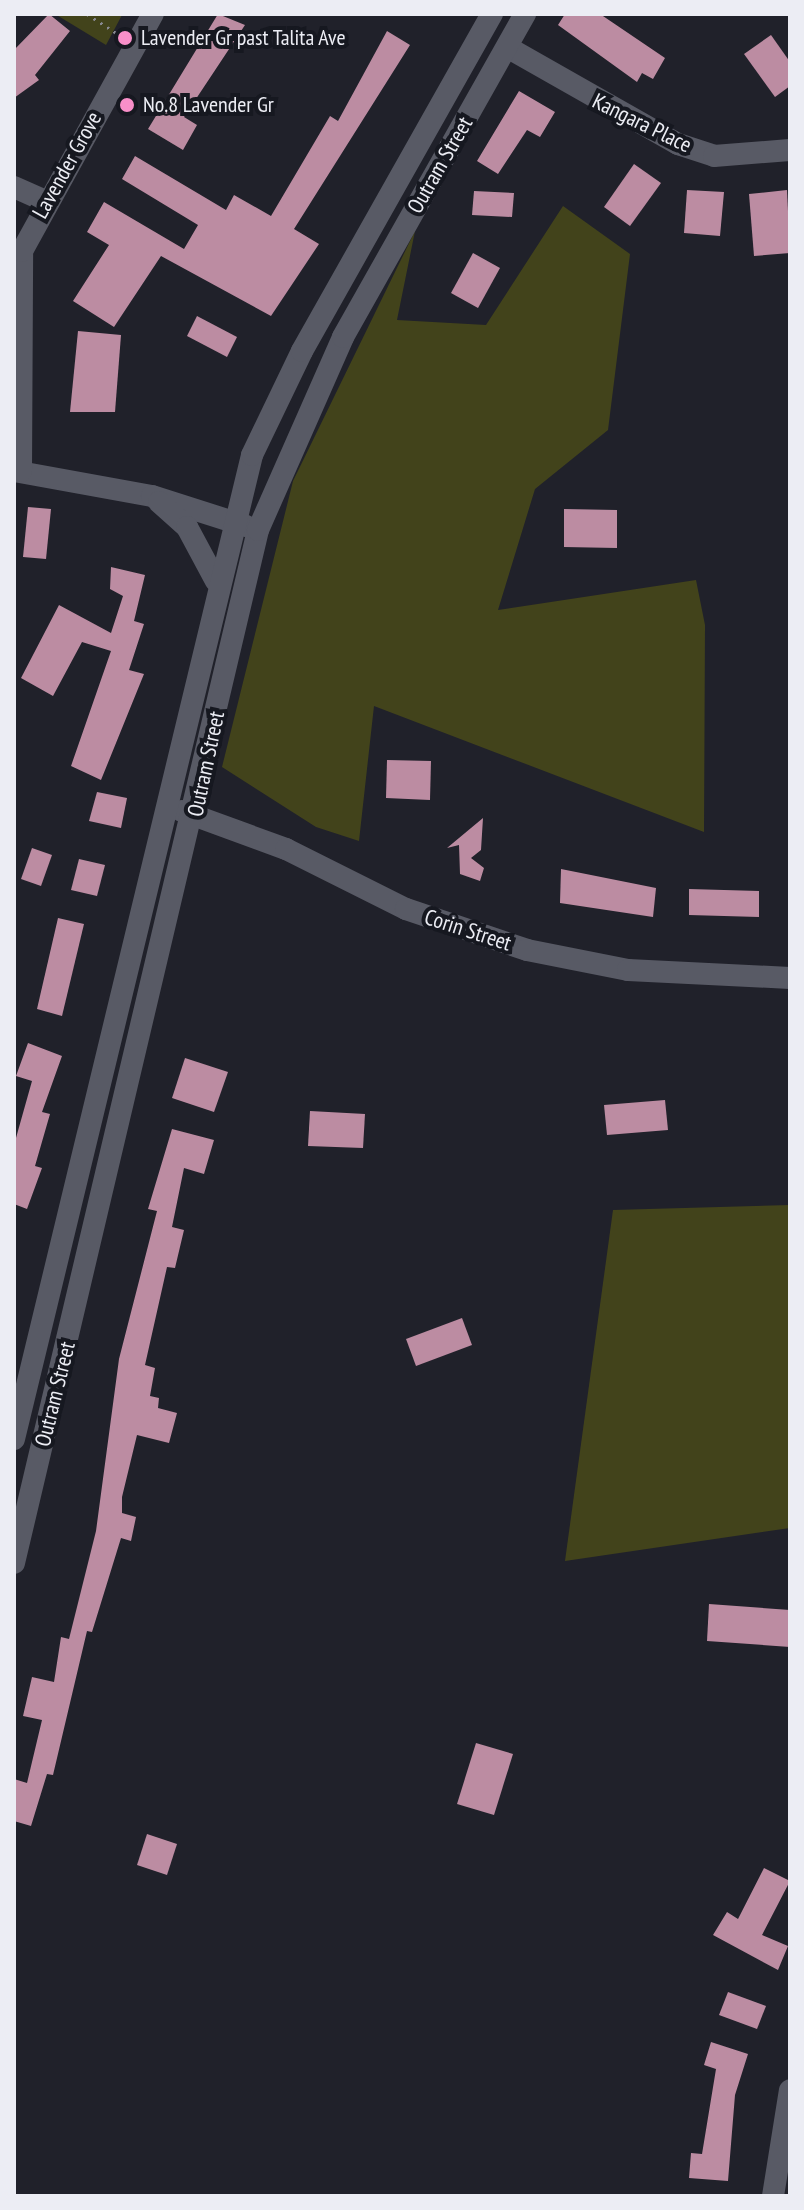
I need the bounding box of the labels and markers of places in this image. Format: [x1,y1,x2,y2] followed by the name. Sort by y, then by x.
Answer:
[141,25,347,51] place label: Lavender Gr past Talita Ave
[116,29,134,47] marker: Lavender Gr past Talita Ave
[143,92,274,118] place label: No.8 Lavender Gr
[118,96,136,114] marker: No.8 Lavender Gr

